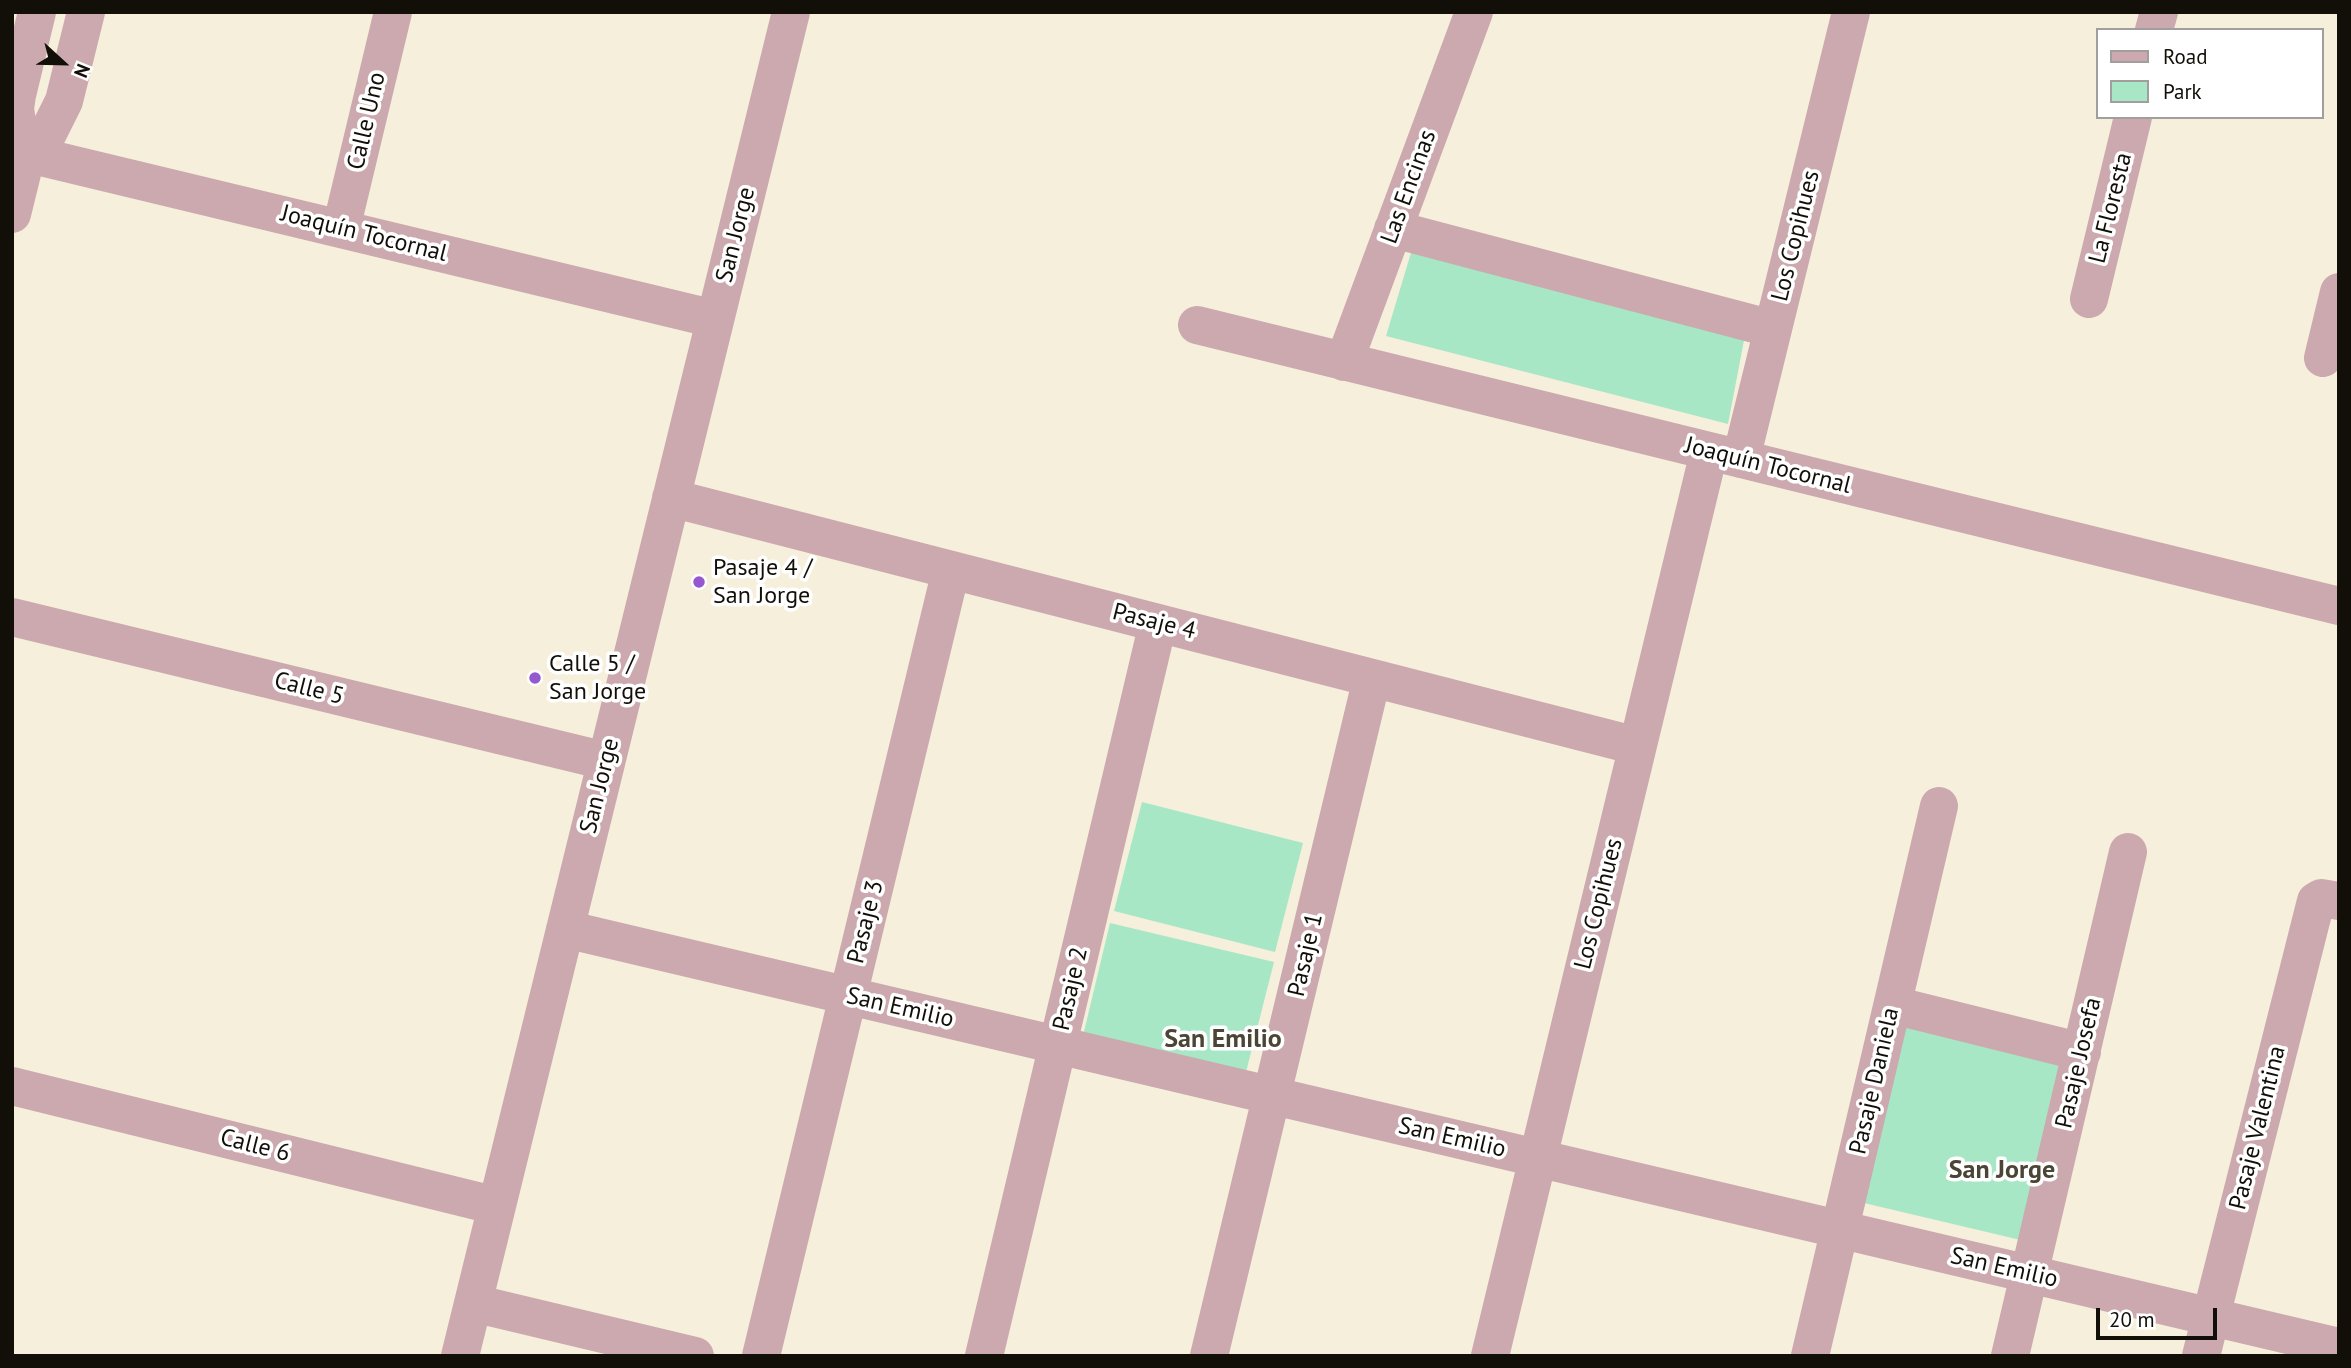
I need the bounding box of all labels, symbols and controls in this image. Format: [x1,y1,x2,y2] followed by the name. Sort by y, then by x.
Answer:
[28,28,98,98] north arrow
[2096,28,2323,119] legend
[2163,43,2207,70] text: Road
[69,61,96,81] text: N
[342,69,392,173] street label: Calle Uno
[2163,78,2202,105] text: Park
[1375,126,1443,248] street label: Las Encinas
[2083,150,2139,266] street label: La Floresta
[1766,168,1826,304] street label: Los Copihues
[710,184,762,286] street label: San Jorge
[278,199,450,269] street label: Joaquín Tocornal
[1682,431,1854,501] street label: Joaquín Tocornal
[713,554,812,610] place label: Pasaje 4 / San Jorge
[691,574,707,590] marker: Pasaje 4 / San Jorge
[1109,598,1199,646] street label: Pasaje 4
[549,650,646,706] place label: Calle 5 / San Jorge
[271,666,347,712] street label: Calle 5
[527,670,543,686] marker: Calle 5 / San Jorge
[574,735,626,837] street label: San Jorge
[1569,836,1629,972] street label: Los Copihues
[842,877,890,967] street label: Pasaje 3
[1282,911,1330,999] street label: Pasaje 1
[1047,945,1095,1033] street label: Pasaje 2
[844,982,956,1034] street label: San Emilio
[2050,995,2108,1131] street label: Pasaje Josefa
[1844,1005,1906,1157] street label: Pasaje Daniela
[1164,1024,1282,1056] district label: San Emilio
[2224,1043,2292,1213] street label: Pasaje Valentina
[1396,1112,1508,1164] street label: San Emilio
[217,1123,293,1169] street label: Calle 6
[1949,1155,2055,1187] district label: San Jorge
[1948,1242,2060,1294] street label: San Emilio
[2099,1294,2220,1338] scale bar
[2109,1306,2155,1333] text: 20 m

